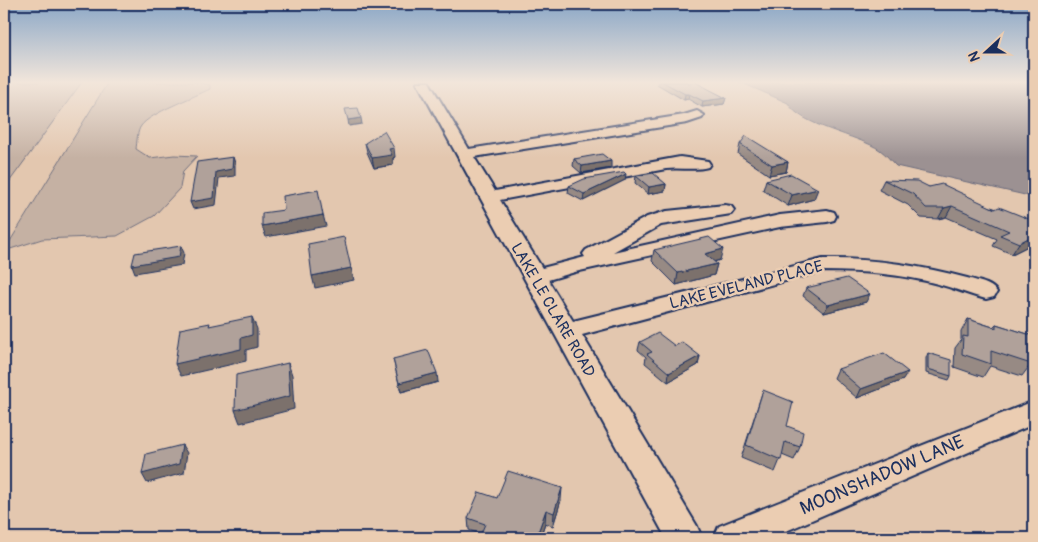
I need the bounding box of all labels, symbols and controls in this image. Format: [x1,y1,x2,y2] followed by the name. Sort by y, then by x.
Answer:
[960,28,1010,78] north arrow
[965,49,984,64] text: N
[506,239,600,381] street label: LAKE LE CLARE ROAD
[667,256,825,314] street label: LAKE EVELAND PLACE
[796,429,968,520] street label: MOONSHADOW LANE

